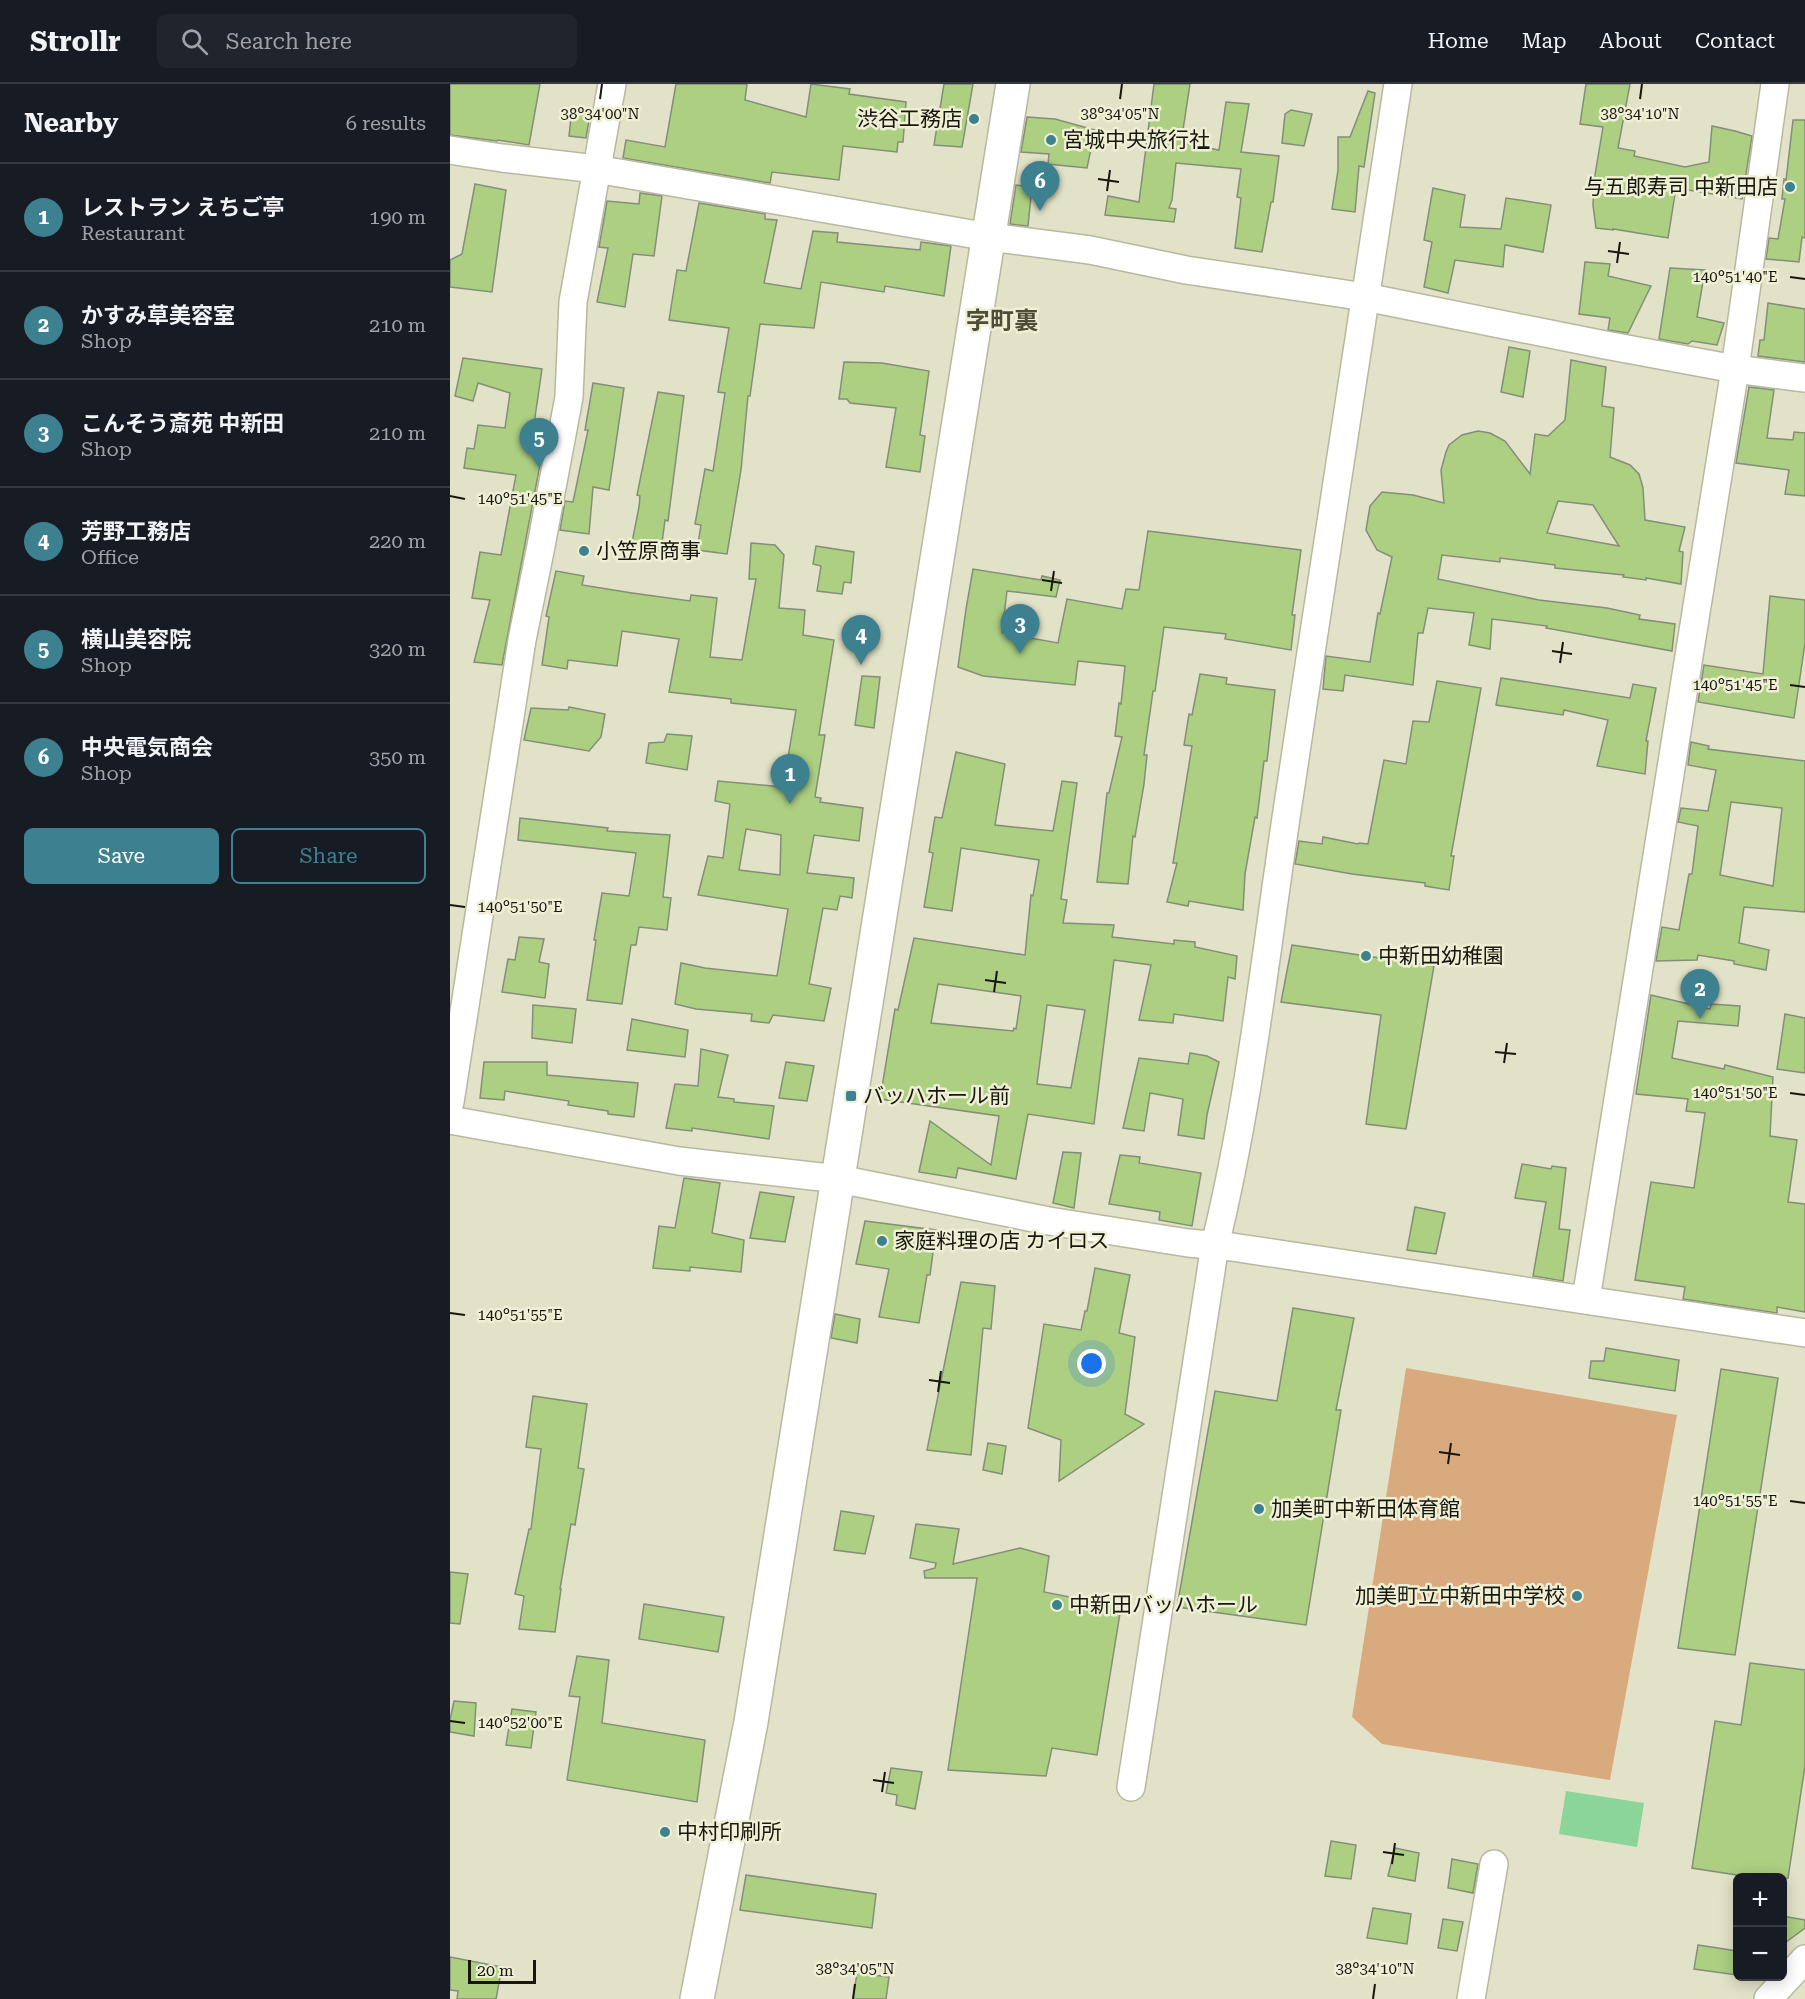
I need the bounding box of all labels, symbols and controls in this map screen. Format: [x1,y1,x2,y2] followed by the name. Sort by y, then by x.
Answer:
[157,14,577,68] search box
[30,25,121,58] text: Strollr
[178,25,211,58] icon: search
[226,29,352,54] text: Search here
[1428,29,1489,53] text: Home
[1522,29,1567,53] text: Map
[1600,29,1662,53] text: About
[1695,29,1775,53] text: Contact
[560,105,640,123] text: 38°34'00"N
[1080,105,1160,123] text: 38°34'05"N
[1600,105,1680,123] text: 38°34'10"N
[857,107,962,131] place label: 渋谷工務店
[24,108,118,138] text: Nearby
[346,111,426,135] text: 6 results
[967,112,981,126] marker: 渋谷工務店
[1063,128,1210,152] place label: 宮城中央旅行社
[1044,133,1058,147] marker: 宮城中央旅行社
[1020,162,1060,211] pin: 6
[1584,175,1778,199] place label: 与五郎寿司 中新田店
[1783,180,1797,194] marker: 与五郎寿司 中新田店
[81,195,285,220] text: レストラン えちご亭
[38,205,49,229] text: 1
[369,205,426,229] text: 190 m
[81,221,185,245] text: Restaurant
[1692,268,1778,286] text: 140°51'40"E
[81,303,235,328] text: かすみ草美容室
[966,307,1038,335] district label: 字町裏
[38,313,49,337] text: 2
[369,313,426,337] text: 210 m
[81,329,132,353] text: Shop
[81,411,285,436] text: こんそう斎苑 中新田
[520,418,559,468] pin: 5
[38,421,49,445] text: 3
[369,421,426,445] text: 210 m
[81,437,132,461] text: Shop
[477,490,563,508] text: 140°51'45"E
[81,519,191,544] text: 芳野工務店
[38,529,49,553] text: 4
[369,529,426,553] text: 220 m
[596,539,701,563] place label: 小笠原商事
[577,544,591,558] marker: 小笠原商事
[81,545,139,569] text: Office
[1000,604,1040,654] pin: 3
[842,616,880,665] pin: 4
[81,627,191,652] text: 横山美容院
[38,637,49,661] text: 5
[369,637,426,661] text: 320 m
[81,653,132,677] text: Shop
[1692,676,1778,694] text: 140°51'45"E
[81,735,213,760] text: 中央電気商会
[38,745,49,769] text: 6
[369,745,426,769] text: 350 m
[770,754,810,804] pin: 1
[81,761,132,785] text: Shop
[24,828,219,884] button: Save
[231,828,426,884] button: Share
[477,898,563,916] text: 140°51'50"E
[1378,944,1504,968] place label: 中新田幼稚園
[1359,949,1373,963] marker: 中新田幼稚園
[1680,970,1720,1019] pin: 2
[863,1084,1010,1108] place label: バッハホール前
[1692,1084,1778,1102] text: 140°51'50"E
[844,1089,858,1103] marker: バッハホール前
[894,1229,1109,1253] place label: 家庭料理の店 カイロス
[875,1234,889,1248] marker: 家庭料理の店 カイロス
[477,1306,563,1324] text: 140°51'55"E
[1077,1349,1106,1378] your location
[1692,1492,1778,1510] text: 140°51'55"E
[1271,1497,1460,1521] place label: 加美町中新田体育館
[1252,1502,1266,1516] marker: 加美町中新田体育館
[1355,1584,1565,1608] place label: 加美町立中新田中学校
[1570,1589,1584,1603] marker: 加美町立中新田中学校
[1069,1593,1258,1617] place label: 中新田バッハホール
[1050,1598,1064,1612] marker: 中新田バッハホール
[477,1714,563,1732] text: 140°52'00"E
[677,1820,782,1844] place label: 中村印刷所
[658,1825,672,1839] marker: 中村印刷所
[1733,1873,1787,1981] map controls
[1733,1873,1787,1927] button: +
[1733,1927,1787,1981] button: −
[468,1957,536,1984] scale bar
[815,1960,895,1978] text: 38°34'05"N
[1335,1960,1415,1978] text: 38°34'10"N
[477,1961,514,1980] text: 20 m

